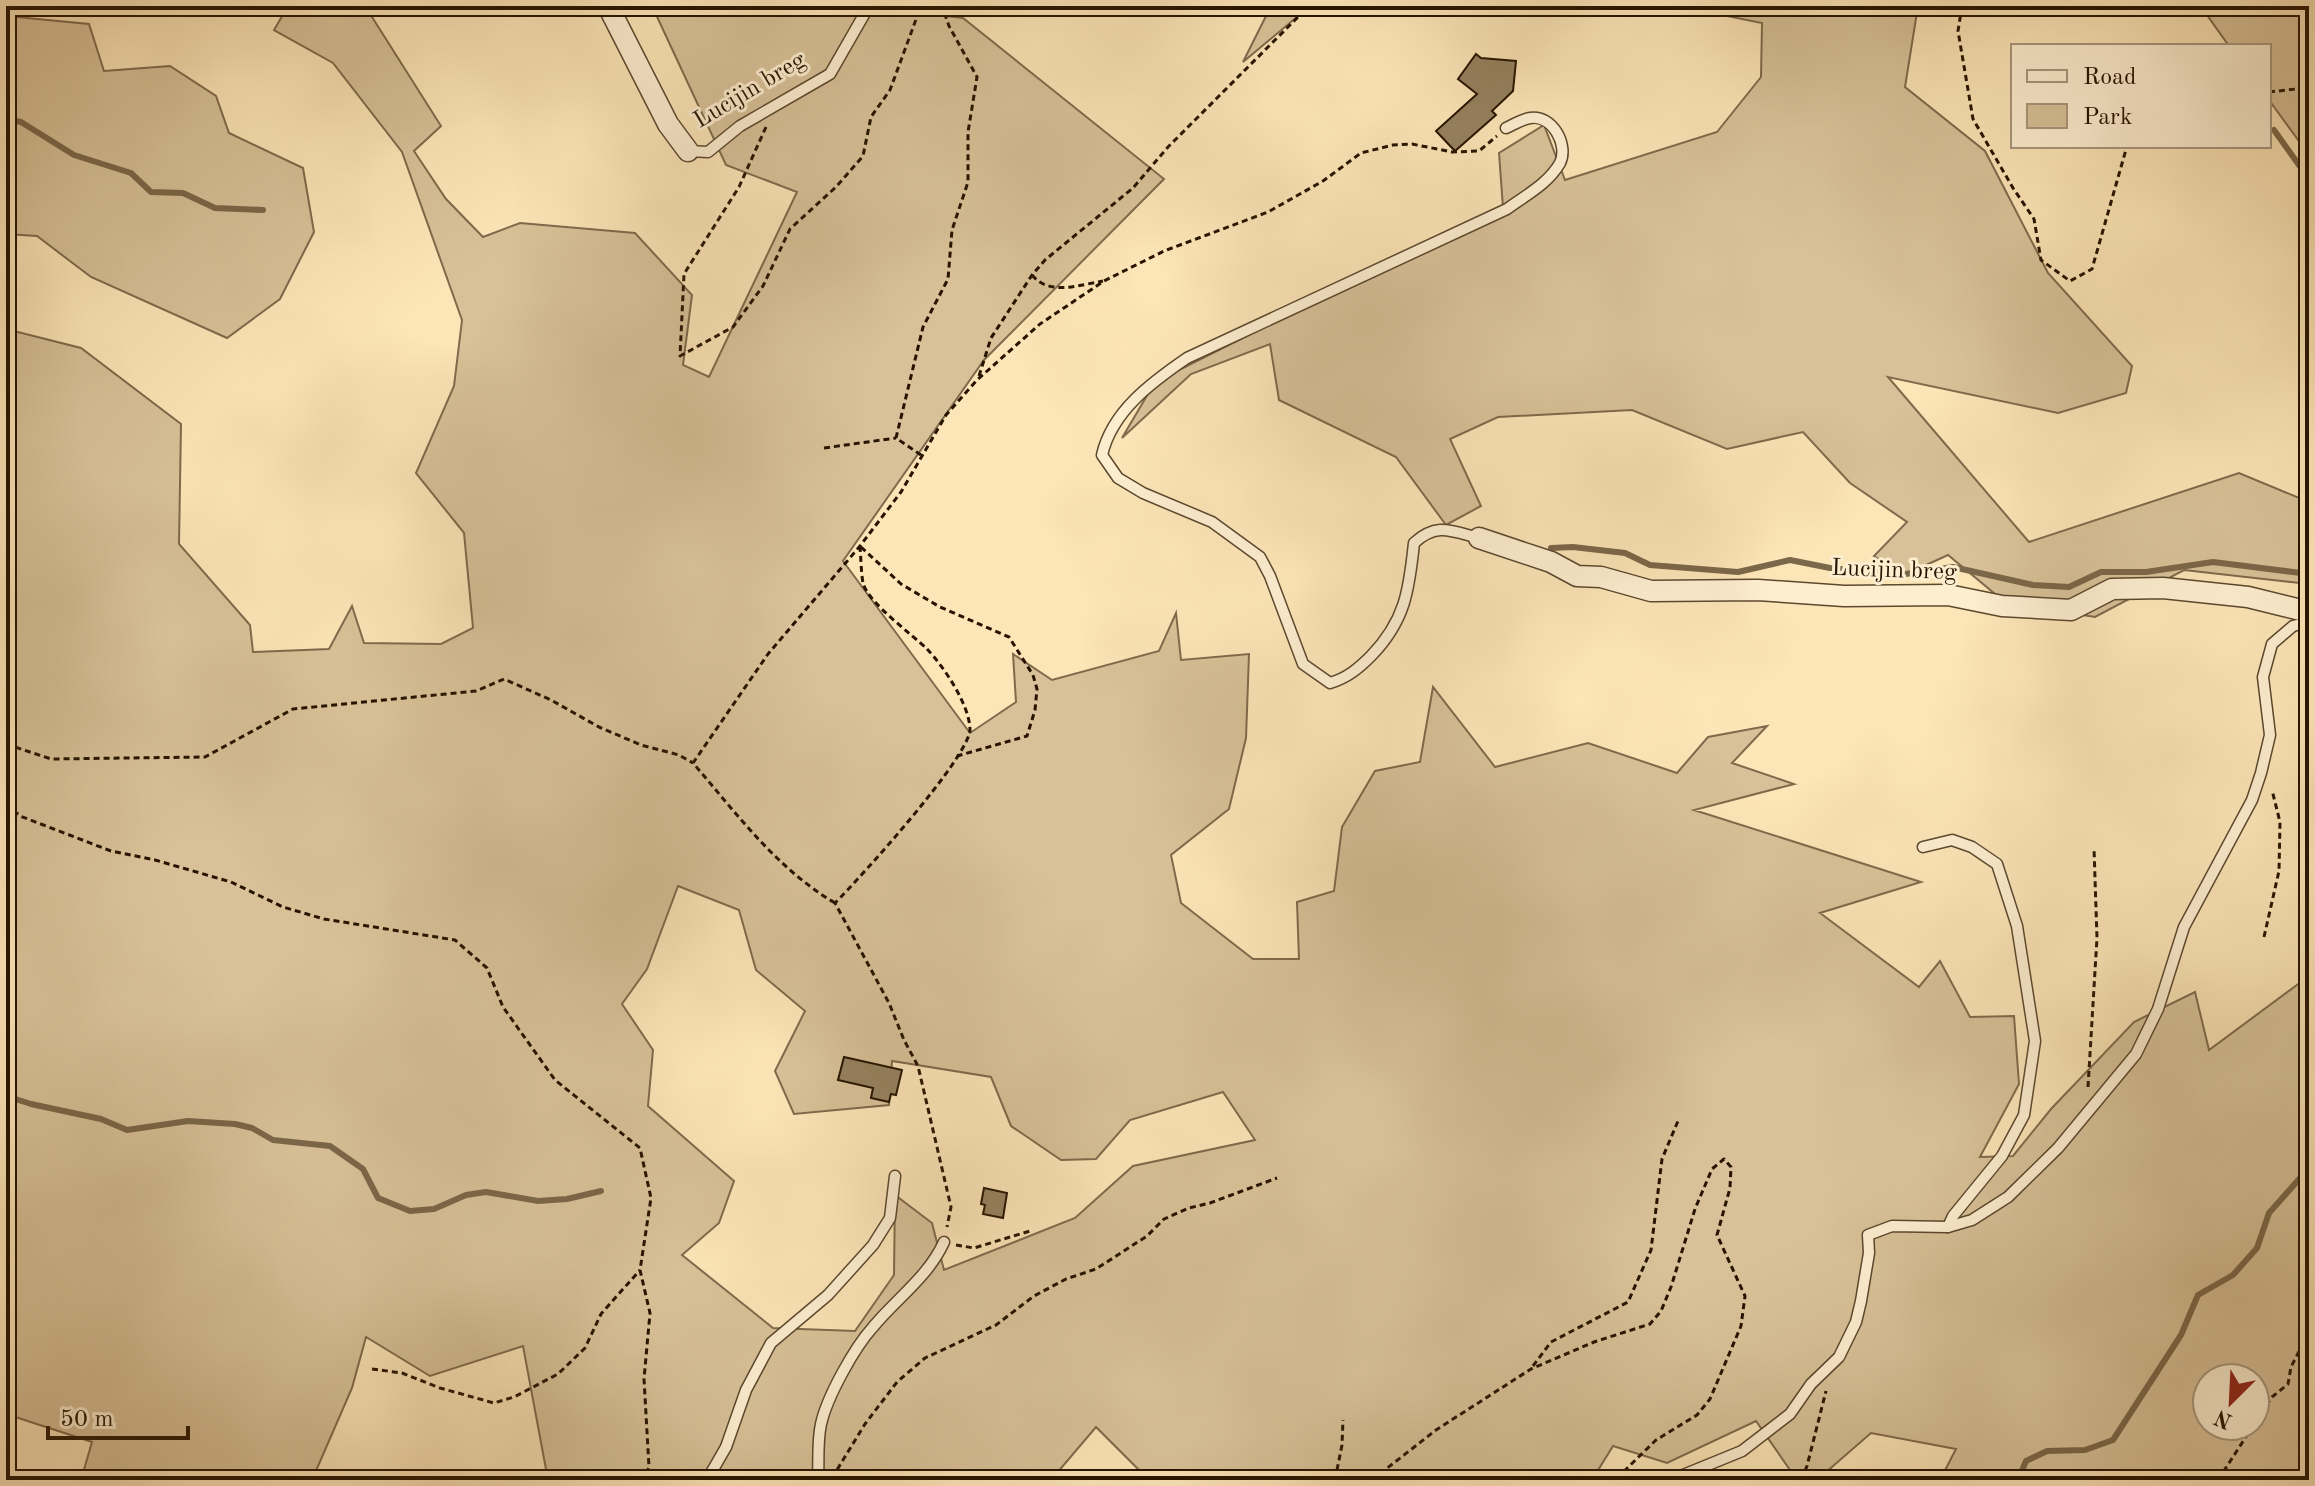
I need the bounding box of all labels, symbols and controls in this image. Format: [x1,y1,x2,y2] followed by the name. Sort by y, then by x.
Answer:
[2011,44,2271,148] legend
[690,48,810,134] street label: Lucijin breg
[2083,66,2136,90] text: Road
[2083,106,2132,130] text: Park
[1831,557,1957,585] street label: Lucijin breg
[2191,1362,2271,1442] north arrow
[48,1390,188,1440] scale bar
[2211,1405,2236,1432] text: N
[60,1408,114,1432] text: 50 m

